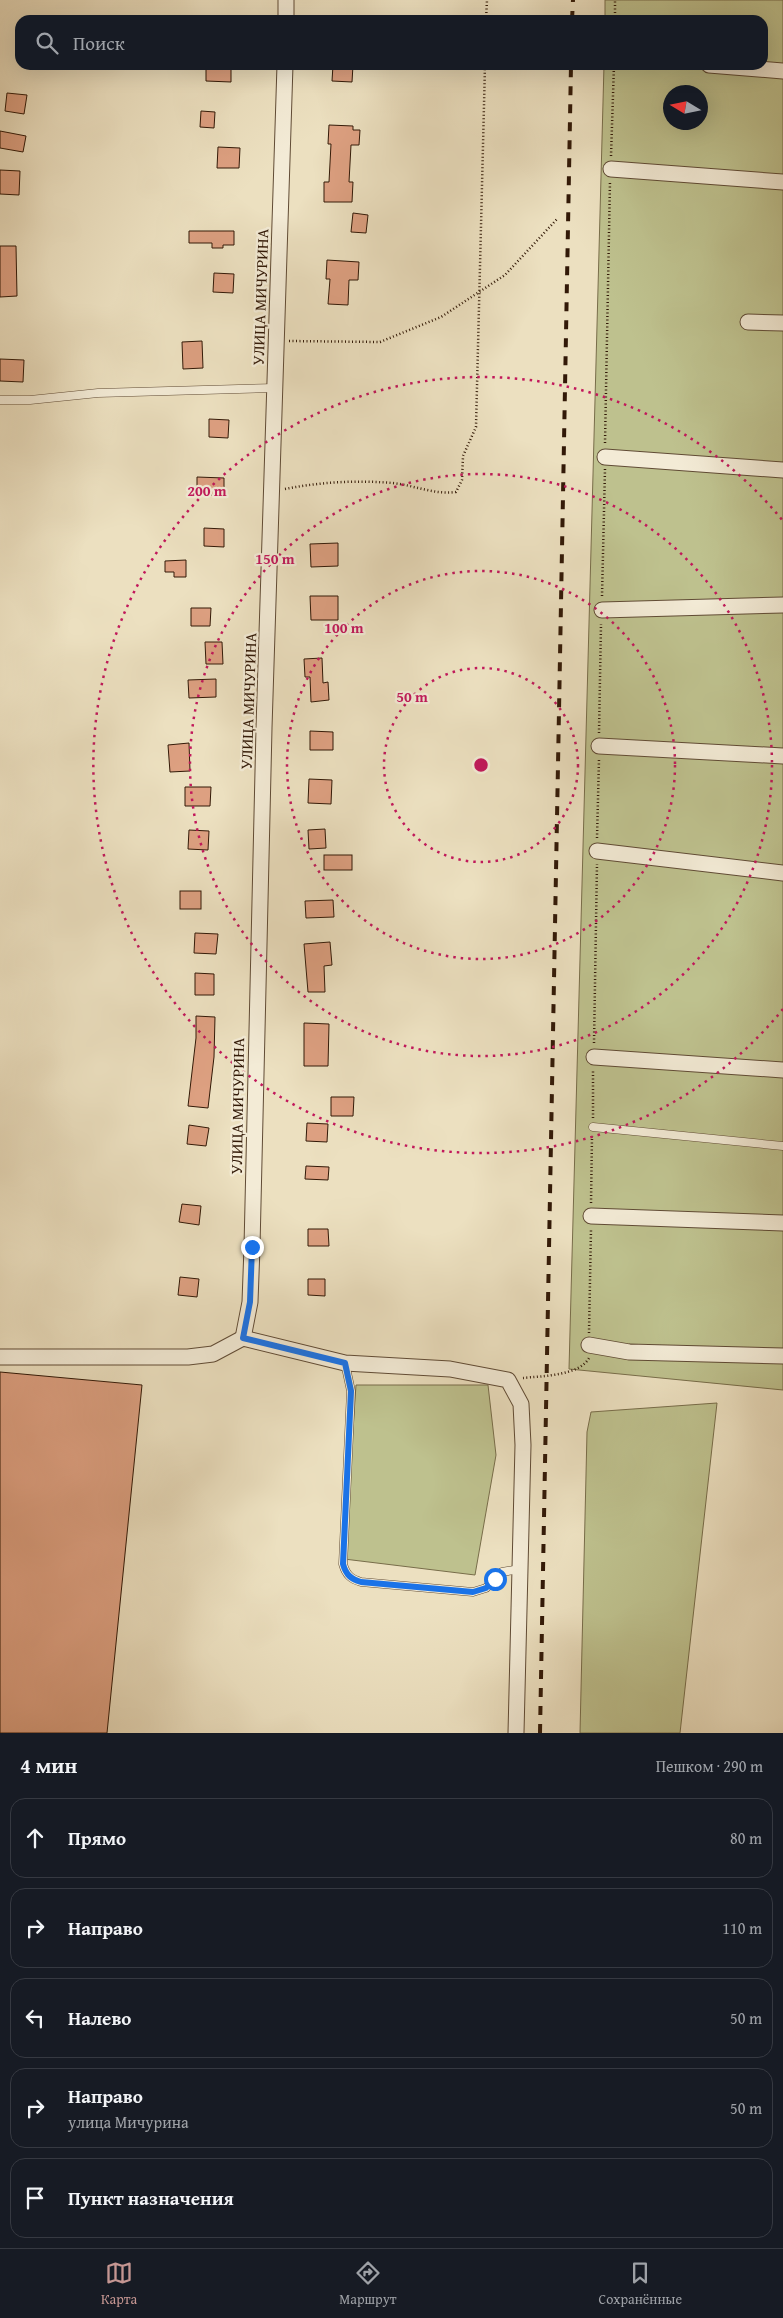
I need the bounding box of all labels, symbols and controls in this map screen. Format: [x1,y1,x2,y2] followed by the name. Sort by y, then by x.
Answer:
[15,15,768,70] search box
[33,29,61,57] icon: search
[73,29,125,57] text: Поиск
[663,85,708,130] north arrow
[246,228,274,366] street label: УЛИЦА МИЧУРИНА
[187,480,227,501] text: 200 m
[255,548,295,569] text: 150 m
[324,617,364,638] text: 100 m
[234,632,262,770] street label: УЛИЦА МИЧУРИНА
[396,686,428,707] text: 50 m
[472,756,490,774] centre of rings
[224,1037,250,1175] street label: УЛИЦА МИЧУРИНА
[241,1236,264,1259] route end
[484,1568,507,1591] route start
[20,1750,77,1781] text: 4 мин
[656,1754,763,1778] text: Пешком · 290 m
[21,1824,49,1852] icon: ahead
[68,1824,126,1852] text: Прямо
[730,1826,762,1850] text: 80 m
[21,1914,49,1942] icon: right
[68,1914,143,1942] text: Направо
[722,1916,762,1940] text: 110 m
[21,2004,49,2032] icon: left
[68,2004,131,2032] text: Налево
[730,2006,762,2030] text: 50 m
[68,2082,143,2110] text: Направо
[21,2094,49,2122] icon: right
[730,2096,762,2120] text: 50 m
[68,2110,189,2134] text: улица Мичурина
[21,2184,49,2212] icon: arrive
[68,2184,234,2212] text: Пункт назначения
[101,2259,137,2309] tab: Карта
[339,2259,397,2309] tab: Маршрут
[599,2259,682,2309] tab: Сохранённые

